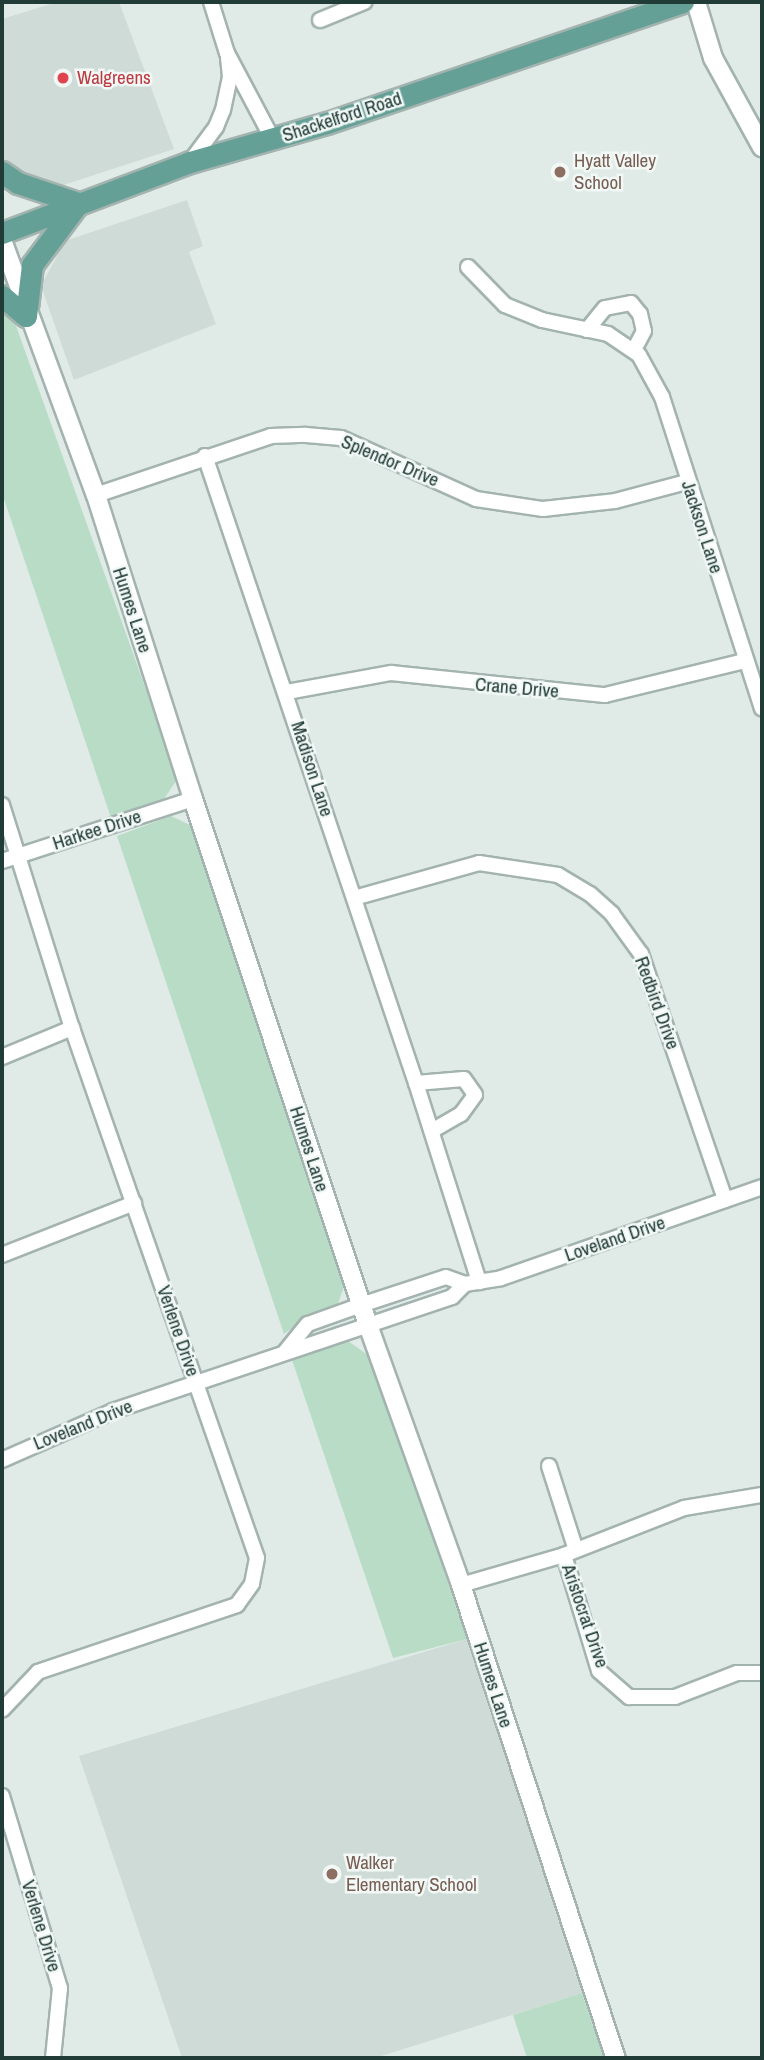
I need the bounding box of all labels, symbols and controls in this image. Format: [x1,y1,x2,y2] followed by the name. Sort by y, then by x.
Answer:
[77,67,151,89] place label: Walgreens
[55,70,71,86] marker: Walgreens
[280,87,404,147] street label: Shackelford Road
[574,150,656,194] place label: Hyatt Valley School
[552,164,568,180] marker: Hyatt Valley School
[338,430,442,492] street label: Splendor Drive
[676,478,728,576] street label: Jackson Lane
[108,564,156,656] street label: Humes Lane
[474,673,560,703] street label: Crane Drive
[286,719,338,819] street label: Madison Lane
[50,805,144,855] street label: Harkee Drive
[630,954,684,1052] street label: Redbird Drive
[285,1103,333,1195] street label: Humes Lane
[562,1211,668,1267] street label: Loveland Drive
[152,1283,204,1379] street label: Verlene Drive
[30,1395,136,1455] street label: Loveland Drive
[557,1561,613,1671] street label: Aristocrat Drive
[469,1639,517,1731] street label: Humes Lane
[346,1852,477,1896] place label: Walker Elementary School
[324,1866,340,1882] marker: Walker Elementary School
[16,1878,66,1974] street label: Verlene Drive

